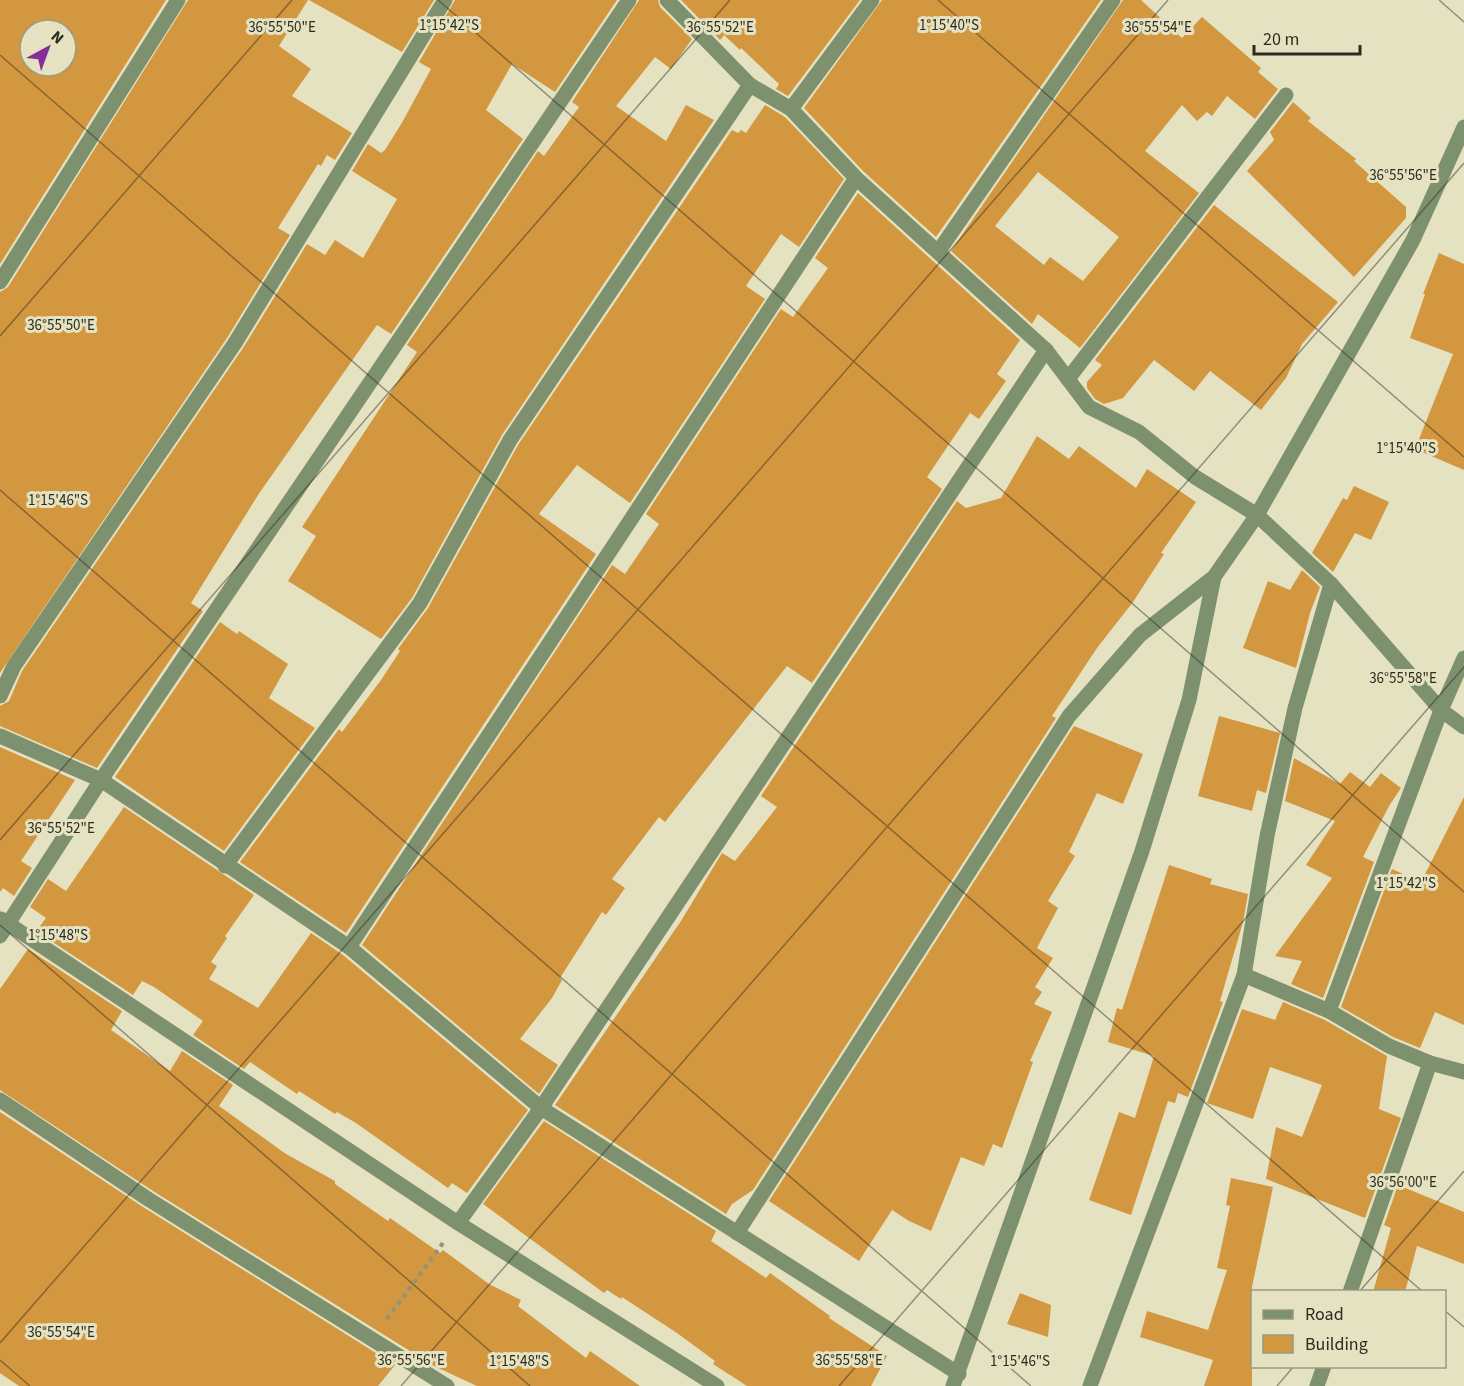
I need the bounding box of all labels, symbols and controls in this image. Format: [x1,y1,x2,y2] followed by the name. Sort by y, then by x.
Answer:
[419,15,479,36] text: 1°15'42"S
[919,15,979,36] text: 1°15'40"S
[248,17,316,38] text: 36°55'50"E
[686,17,754,38] text: 36°55'52"E
[1124,17,1192,38] text: 36°55'54"E
[18,18,78,78] north arrow
[1254,18,1360,56] scale bar
[46,26,68,49] text: N
[1263,27,1299,52] text: 20 m
[1369,165,1437,186] text: 36°55'56"E
[27,315,95,336] text: 36°55'50"E
[1376,438,1436,459] text: 1°15'40"S
[28,490,88,511] text: 1°15'46"S
[1369,668,1437,689] text: 36°55'58"E
[27,818,95,839] text: 36°55'52"E
[1376,873,1436,894] text: 1°15'42"S
[28,925,88,946] text: 1°15'48"S
[1369,1172,1437,1193] text: 36°56'00"E
[1251,1290,1446,1368] legend
[1305,1302,1344,1327] text: Road
[27,1322,95,1343] text: 36°55'54"E
[1305,1332,1368,1357] text: Building
[377,1350,445,1371] text: 36°55'56"E
[815,1350,883,1371] text: 36°55'58"E
[489,1351,549,1372] text: 1°15'48"S
[990,1351,1050,1372] text: 1°15'46"S

